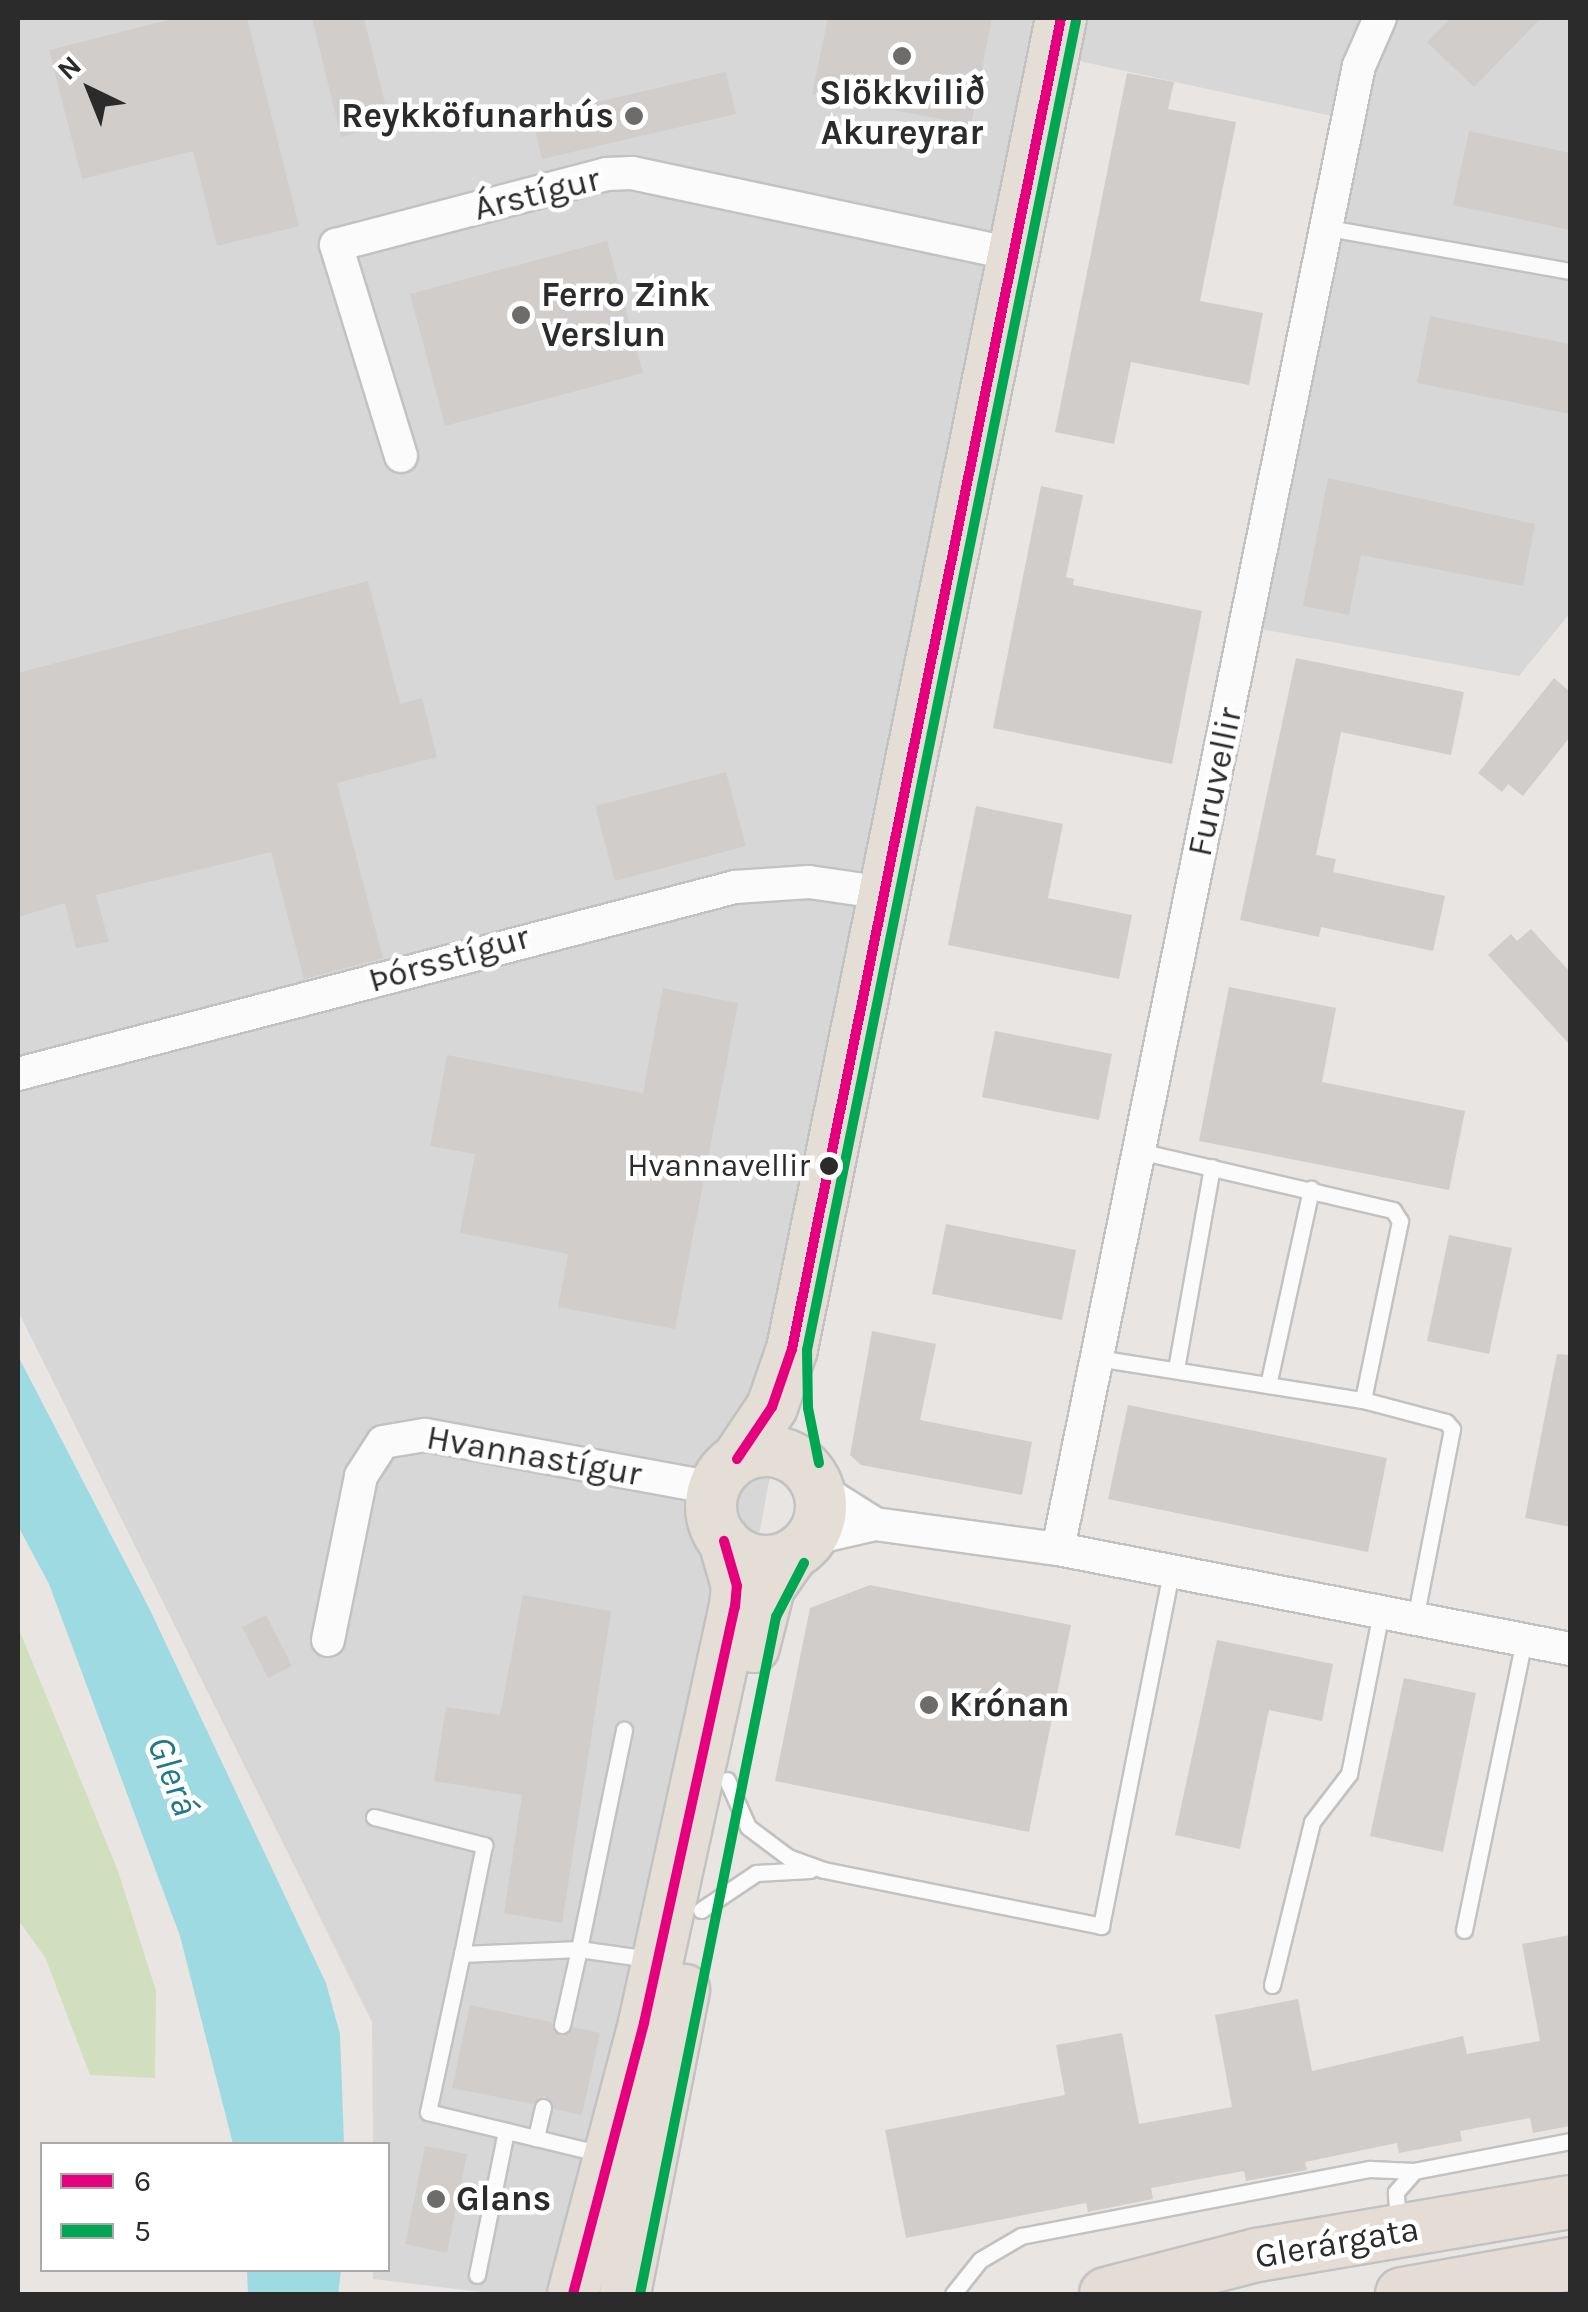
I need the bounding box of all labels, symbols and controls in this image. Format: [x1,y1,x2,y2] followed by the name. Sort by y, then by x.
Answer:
[40,40,140,140] north arrow
[891,45,913,67] marker: Slökkvilið Akureyrar
[51,49,88,87] text: N
[819,72,985,154] place label: Slökkvilið Akureyrar
[341,95,614,137] place label: Reykköfunarhús
[623,105,645,127] marker: Reykköfunarhús
[470,158,604,230] street label: Árstígur
[541,274,710,356] place label: Ferro Zink Verslun
[510,304,532,326] marker: Ferro Zink Verslun
[1179,704,1251,860] street label: Furuvellir
[364,916,534,1002] street label: Þórsstígur
[627,1147,810,1185] place label: Hvannavellir
[819,1156,839,1176] marker: Hvannavellir
[423,1416,645,1496] street label: Hvannastígur
[949,1684,1070,1726] place label: Krónan
[918,1694,940,1716] marker: Krónan
[137,1730,209,1822] water label: Glerá
[40,2142,390,2272] legend
[134,2163,151,2199] text: 6
[456,2178,551,2220] place label: Glans
[425,2188,447,2210] marker: Glans
[1252,2208,1422,2278] street label: Glerárgata
[134,2213,151,2249] text: 5

